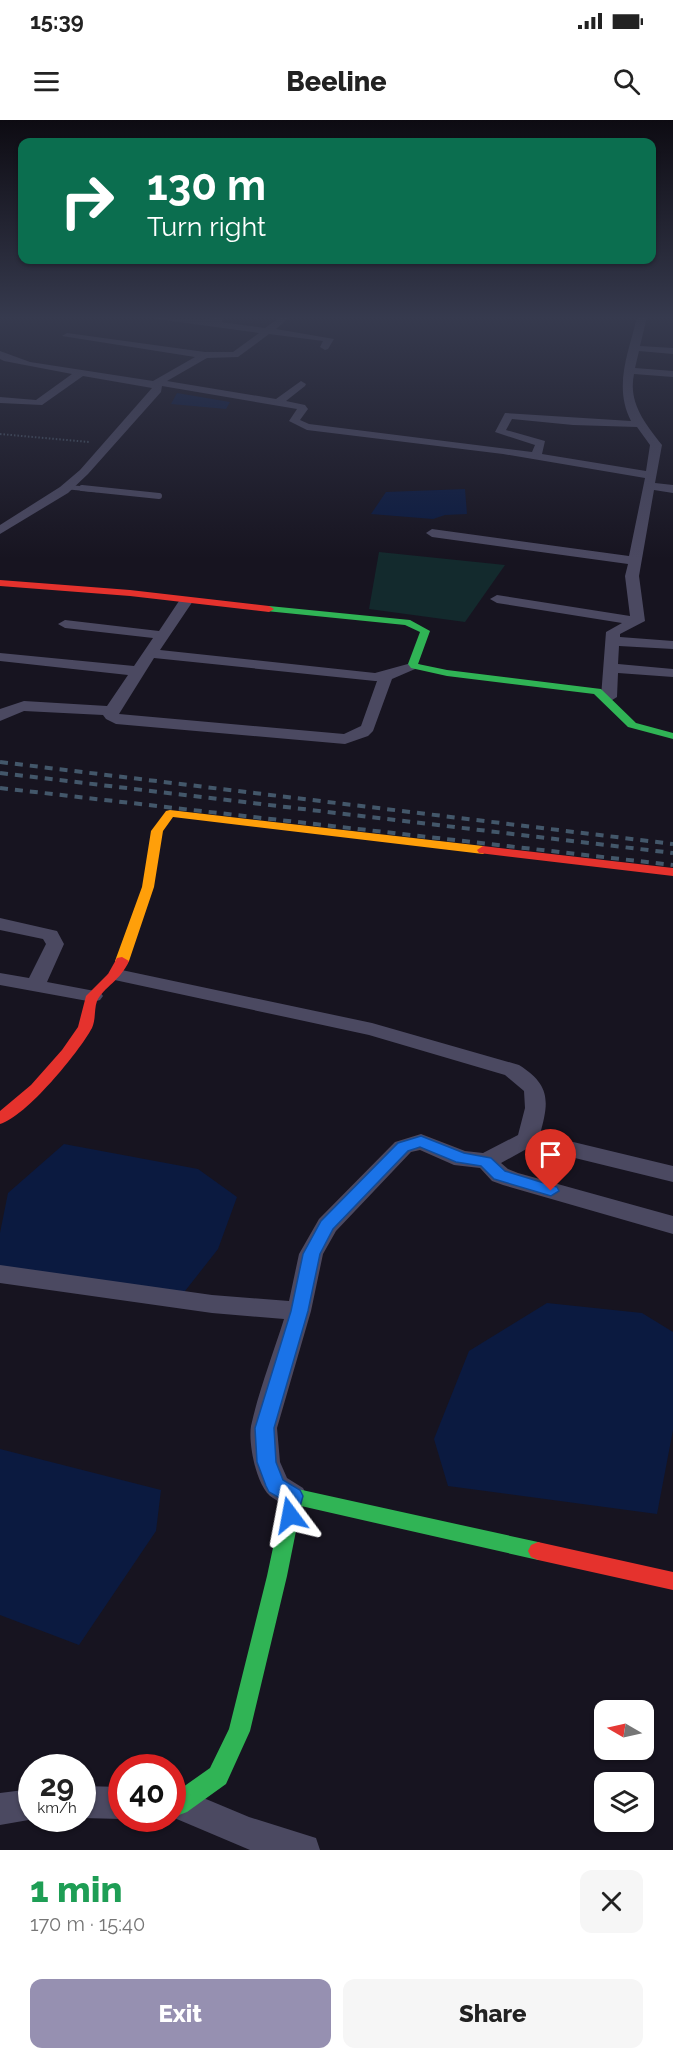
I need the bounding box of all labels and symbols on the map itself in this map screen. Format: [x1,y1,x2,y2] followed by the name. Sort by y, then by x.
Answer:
[525,1129,576,1191] pin
[258,1483,322,1547] position arrow
[594,1700,654,1760] north arrow
[108,1754,186,1832] speed limit sign: 40

